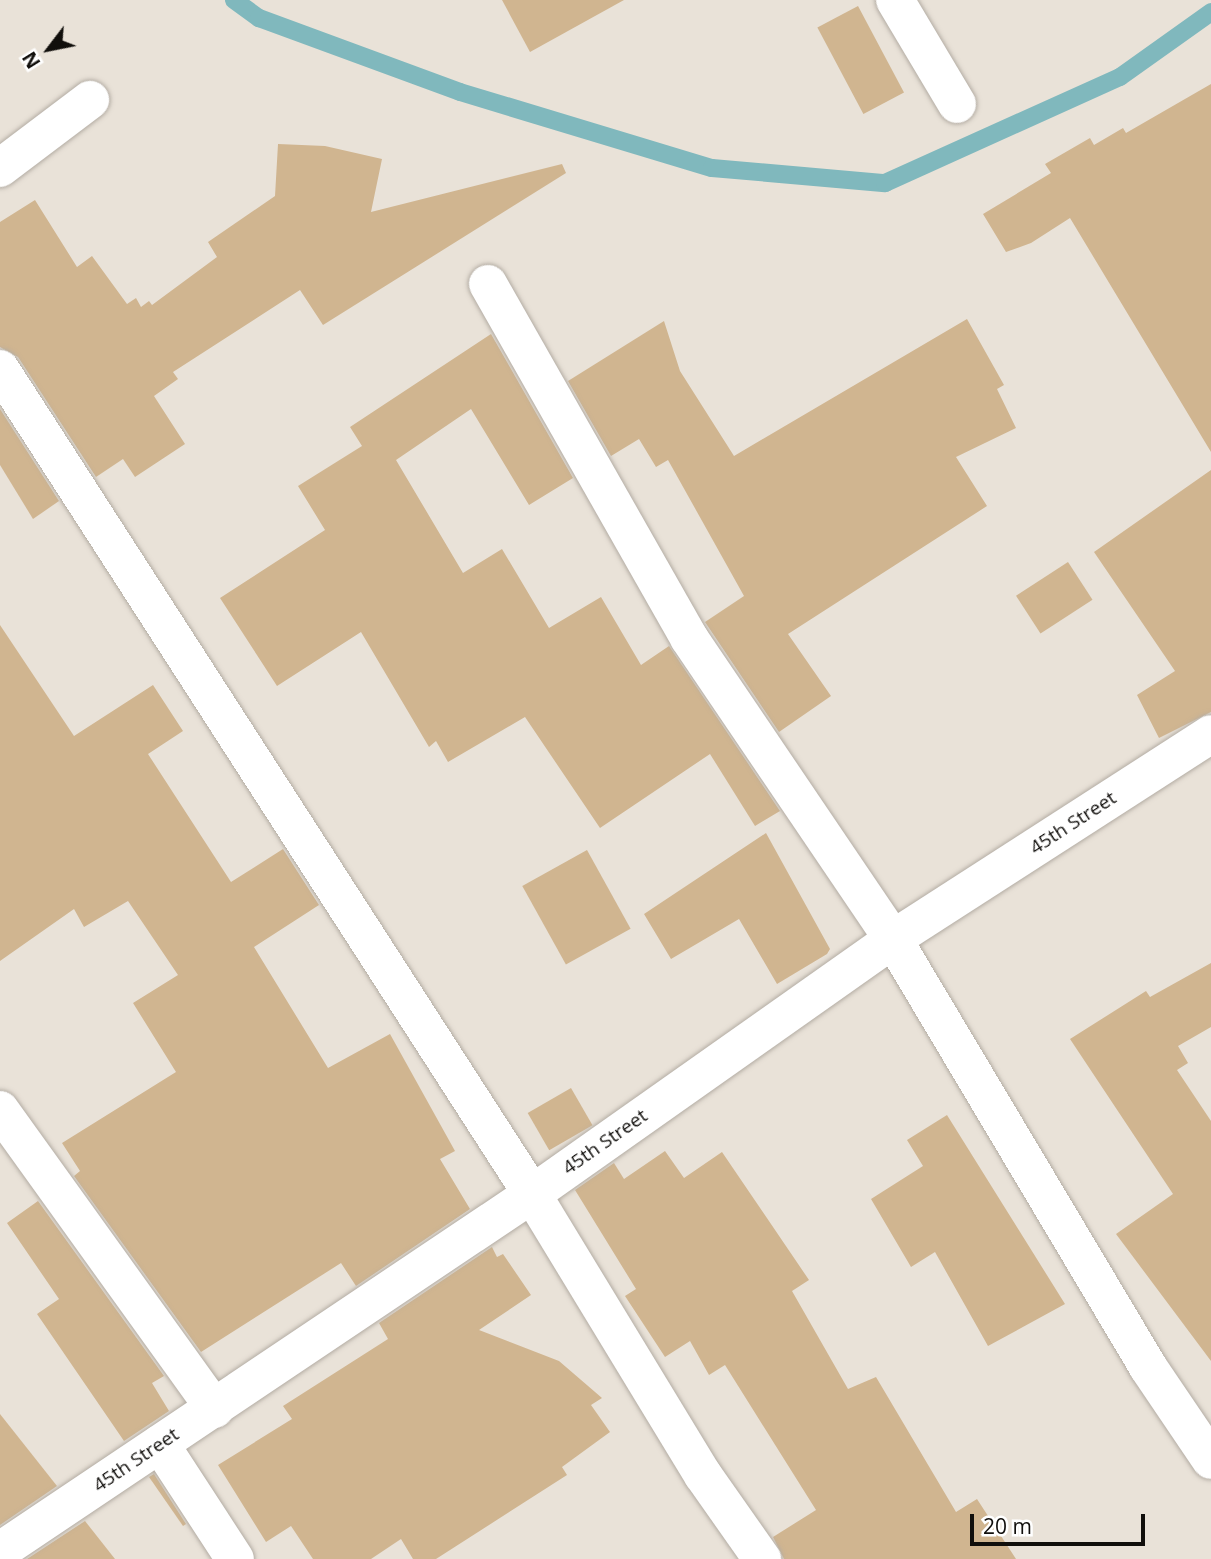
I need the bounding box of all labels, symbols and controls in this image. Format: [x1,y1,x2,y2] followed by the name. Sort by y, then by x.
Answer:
[14,14,84,84] north arrow
[16,47,46,74] text: N
[1026,787,1120,859] street label: 45th Street
[558,1105,652,1179] street label: 45th Street
[89,1423,183,1497] street label: 45th Street
[973,1500,1148,1544] scale bar
[983,1512,1032,1540] text: 20 m

